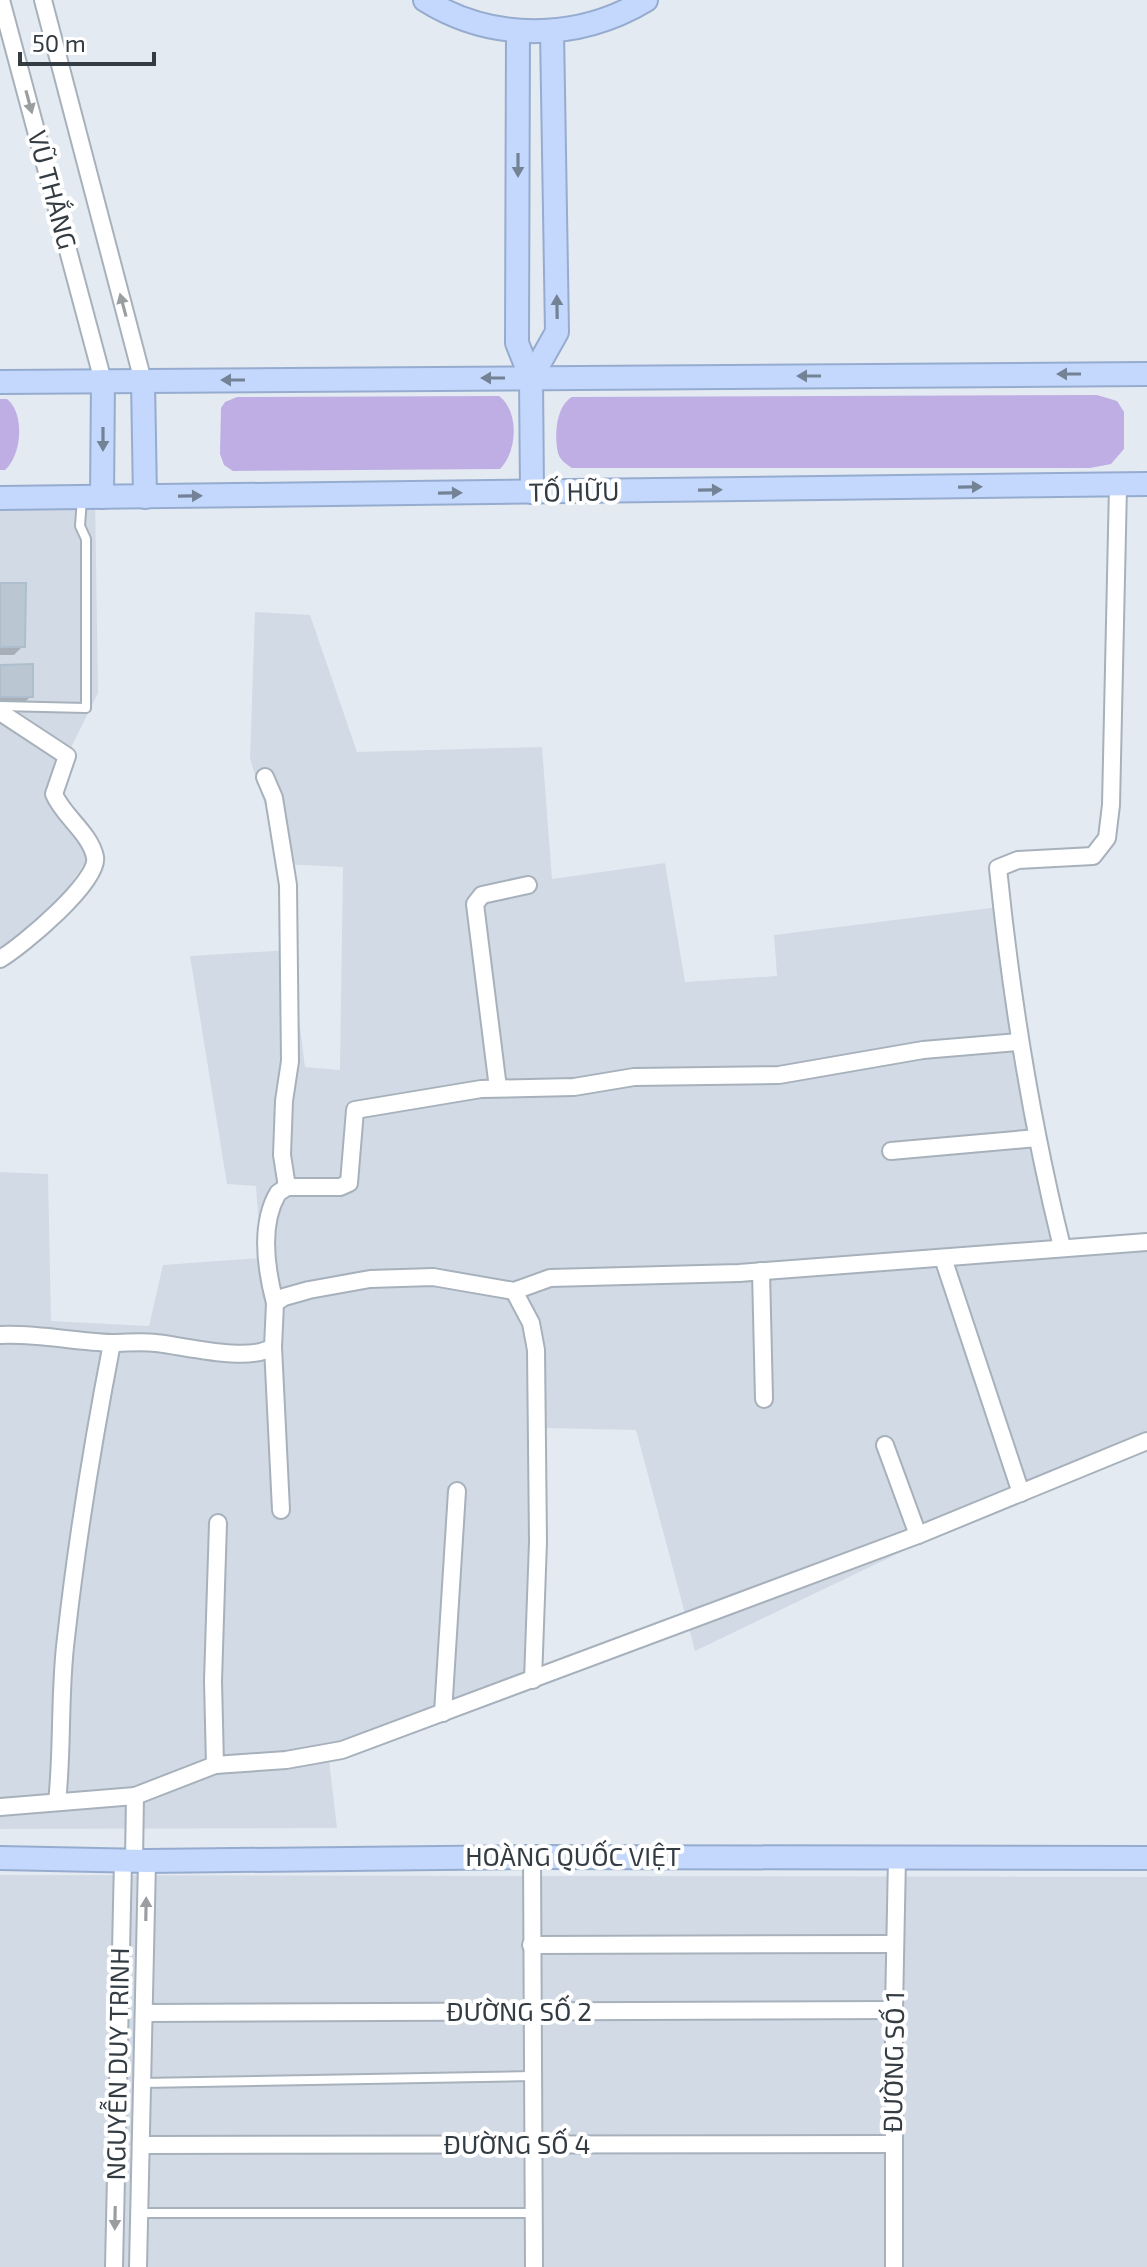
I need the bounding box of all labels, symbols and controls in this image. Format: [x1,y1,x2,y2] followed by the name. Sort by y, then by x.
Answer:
[20,16,154,66] scale bar
[32,28,86,57] text: 50 m
[23,90,35,115] one-way arrow
[23,127,85,252] street label: VŨ THẮNG
[512,153,524,178] one-way arrow
[116,293,128,318] one-way arrow
[550,294,563,319] one-way arrow
[1056,368,1081,380] one-way arrow
[796,370,821,382] one-way arrow
[480,372,505,384] one-way arrow
[220,374,245,386] one-way arrow
[97,427,109,452] one-way arrow
[528,473,620,507] street label: TỐ HỮU
[958,481,983,493] one-way arrow
[698,484,723,496] one-way arrow
[438,487,463,499] one-way arrow
[178,490,203,502] one-way arrow
[465,1839,681,1871] street label: HOÀNG QUỐC VIỆT
[140,1896,152,1921] one-way arrow
[98,1947,134,2181] street label: NGUYỄN DUY TRINH
[875,1991,909,2133] street label: ĐƯỜNG SỐ 1
[446,1994,592,2026] street label: ĐƯỜNG SỐ 2
[443,2127,591,2159] street label: ĐƯỜNG SỐ 4
[109,2206,121,2231] one-way arrow

